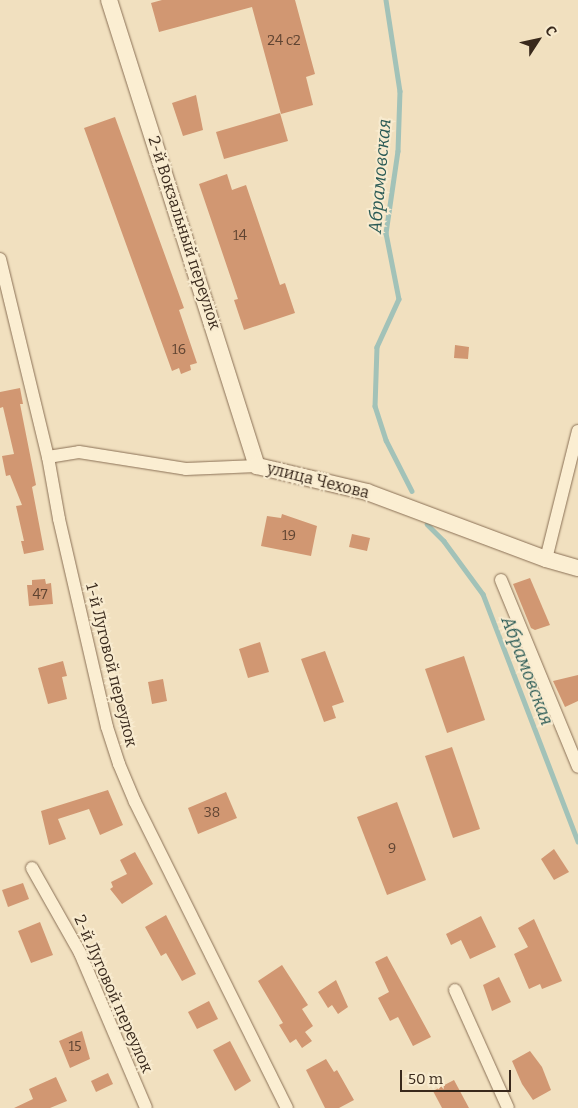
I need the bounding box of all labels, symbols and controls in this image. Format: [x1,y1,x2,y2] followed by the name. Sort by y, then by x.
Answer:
[513,15,563,65] north arrow
[541,23,560,40] text: С
[267,33,301,49] house number: 24 с2
[364,118,396,234] water label: Абрамовская
[144,134,224,332] street label: 2-й Вокзальный переулок
[233,228,247,244] house number: 14
[172,342,186,358] house number: 16
[265,459,371,503] street label: улица Чехова
[282,528,296,544] house number: 19
[81,581,141,749] street label: 1-й Луговой переулок
[32,587,48,603] house number: 47
[496,614,558,728] water label: Абрамовская
[204,805,220,821] house number: 38
[388,841,396,857] house number: 9
[70,912,156,1076] street label: 2-й Луговой переулок
[68,1039,82,1055] house number: 15
[403,1060,514,1092] scale bar
[408,1070,443,1088] text: 50 m

